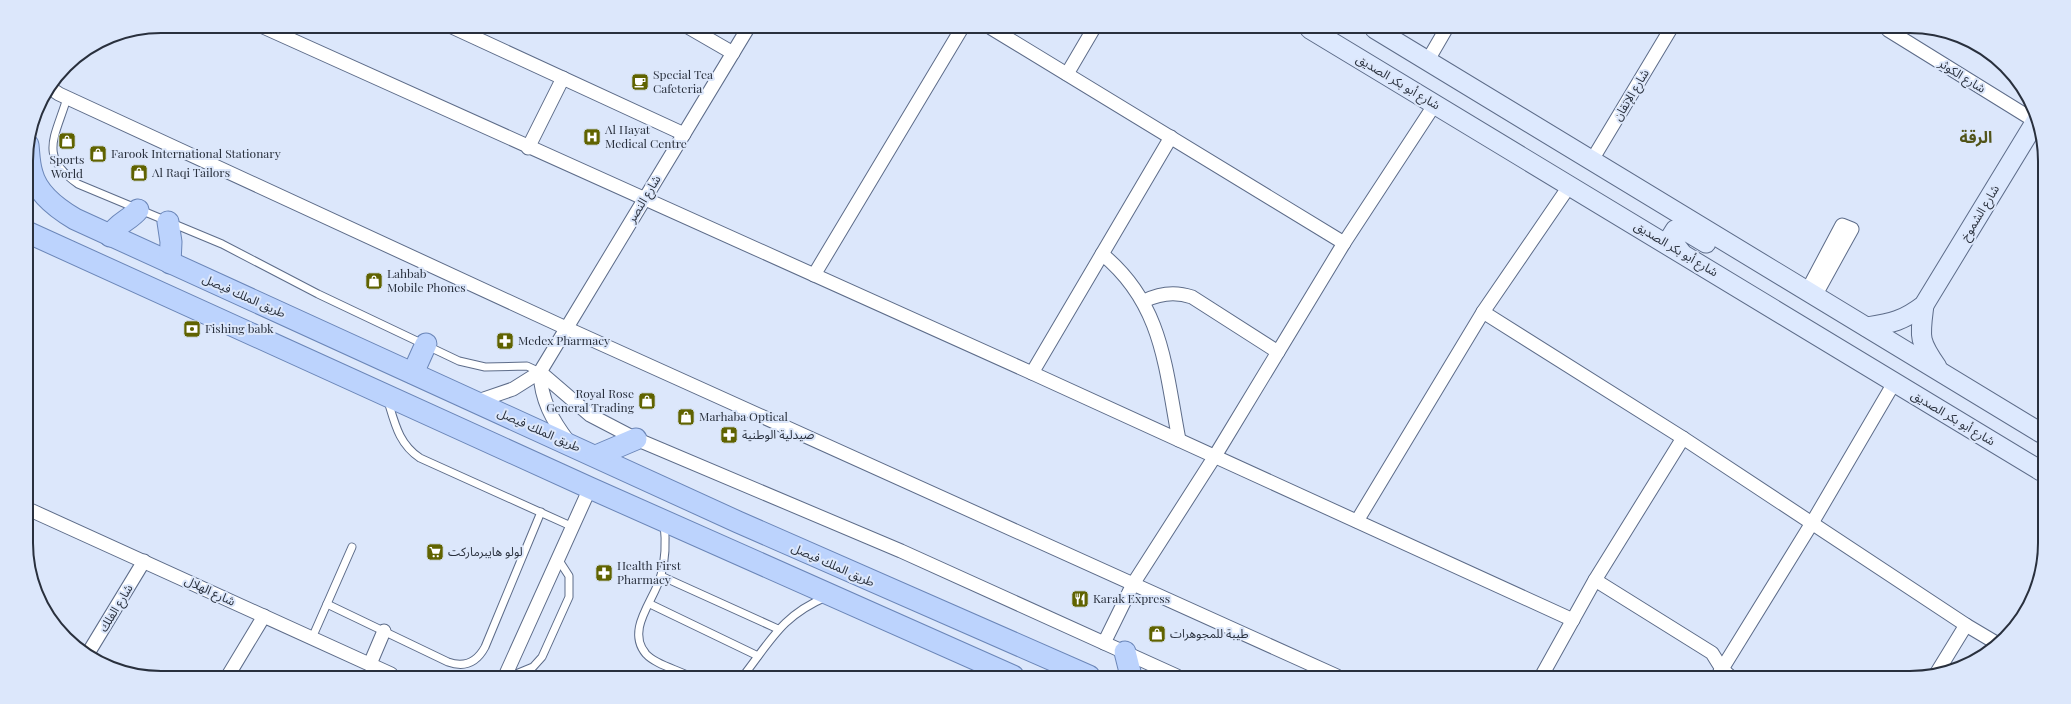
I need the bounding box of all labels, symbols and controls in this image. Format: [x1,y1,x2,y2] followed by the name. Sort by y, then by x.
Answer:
[1353,50,1443,114] street label: شارع أبو بكر الصديق
[1934,54,1989,98] street label: شارع الكوثر
[653,66,713,96] place label: Special Tea Cafeteria
[1608,66,1654,124] street label: شارع الإتقان
[630,72,650,92] cafe icon: Special Tea Cafeteria
[604,121,687,151] place label: Al Hayat Medical Centre
[1960,126,1992,147] district label: الرقة
[582,127,602,147] hospital icon: Al Hayat Medical Centre
[57,131,77,151] shop icon: Sports World
[88,144,108,164] shop icon: Farook International Stationary
[111,145,281,161] place label: Farook International Stationary
[50,151,84,181] place label: Sports World
[129,163,149,183] shop icon: Al Raqi Tailors
[151,164,230,180] place label: Al Raqi Tailors
[622,172,665,227] street label: شارع النصر
[1956,181,2004,245] street label: شارع الشموخ
[1631,217,1721,281] street label: شارع أبو بكر الصديق
[387,265,466,295] place label: Lahbab Mobile Phones
[200,270,288,321] street label: طريق الملك فيصل
[364,271,384,291] shop icon: Lahbab Mobile Phones
[182,319,202,339] bank icon: Fishing babk
[205,320,274,336] place label: Fishing babk
[495,331,515,351] pharmacy icon: Medex Pharmacy
[518,332,610,348] place label: Medex Pharmacy
[546,385,635,415] place label: Royal Rose General Trading
[1908,386,1998,450] street label: شارع أبو بكر الصديق
[637,391,657,411] shop icon: Royal Rose General Trading
[495,404,583,455] street label: طريق الملك فيصل
[676,407,696,427] shop icon: Marhaba Optical
[699,408,789,424] place label: Marhaba Optical
[719,425,739,445] pharmacy icon: صيدلية الوطنية
[742,426,814,442] place label: صيدلية الوطنية
[789,539,877,590] street label: طريق الملك فيصل
[425,542,445,562] supermarket icon: لولو هايبرماركت
[448,543,523,559] place label: لولو هايبرماركت
[617,557,682,587] place label: Health First Pharmacy
[594,563,614,583] pharmacy icon: Health First Pharmacy
[182,571,238,611] street label: شارع الهلال
[95,581,137,635] street label: شارع الفلك
[1070,589,1090,609] restaurant icon: Karak Express
[1093,590,1170,606] place label: Karak Express
[1147,624,1167,644] shop icon: طيبة للمجوهرات
[1170,625,1249,641] place label: طيبة للمجوهرات

